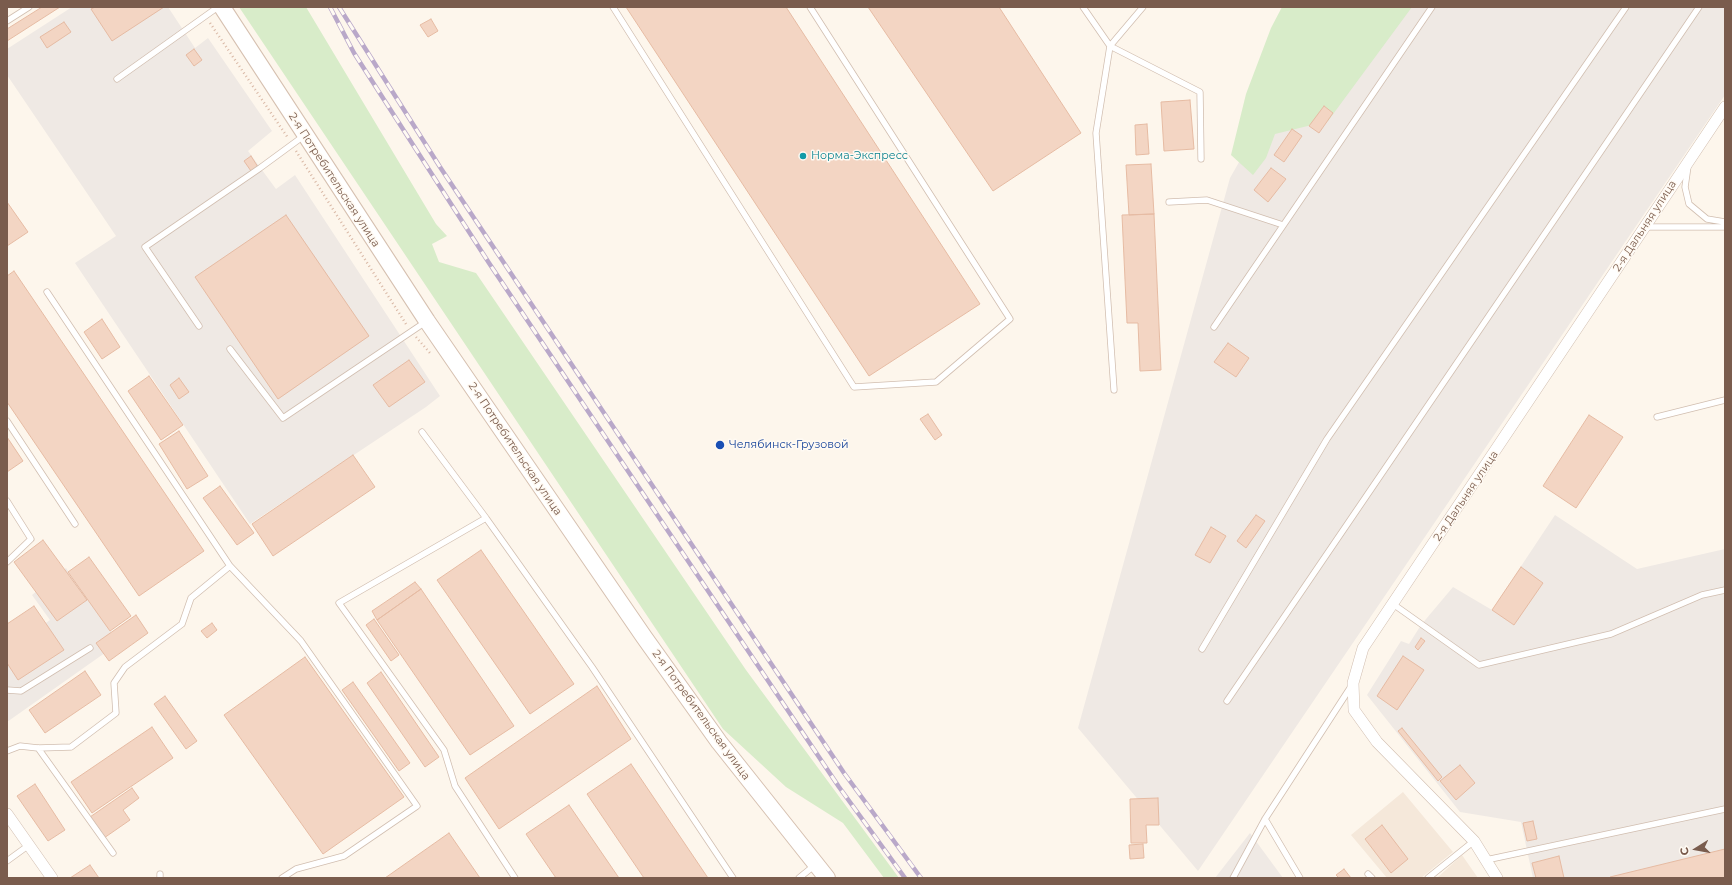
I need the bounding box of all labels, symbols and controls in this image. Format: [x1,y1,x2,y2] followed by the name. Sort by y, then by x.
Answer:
[286,110,382,250] street label: 2-я Потребительская улица
[811,149,908,163] place label: Норма-Экспресс
[798,151,808,161] marker: Норма-Экспресс
[1611,178,1679,274] street label: 2-я Дальняя улица
[466,380,564,518] street label: 2-я Потребительская улица
[729,438,849,452] place label: Челябинск-Грузовой
[714,439,726,451] marker: Челябинск-Грузовой
[1431,448,1501,544] street label: 2-я Дальняя улица
[649,647,753,783] street label: 2-я Потребительская улица
[1676,829,1716,869] north arrow
[1677,846,1692,857] text: С

